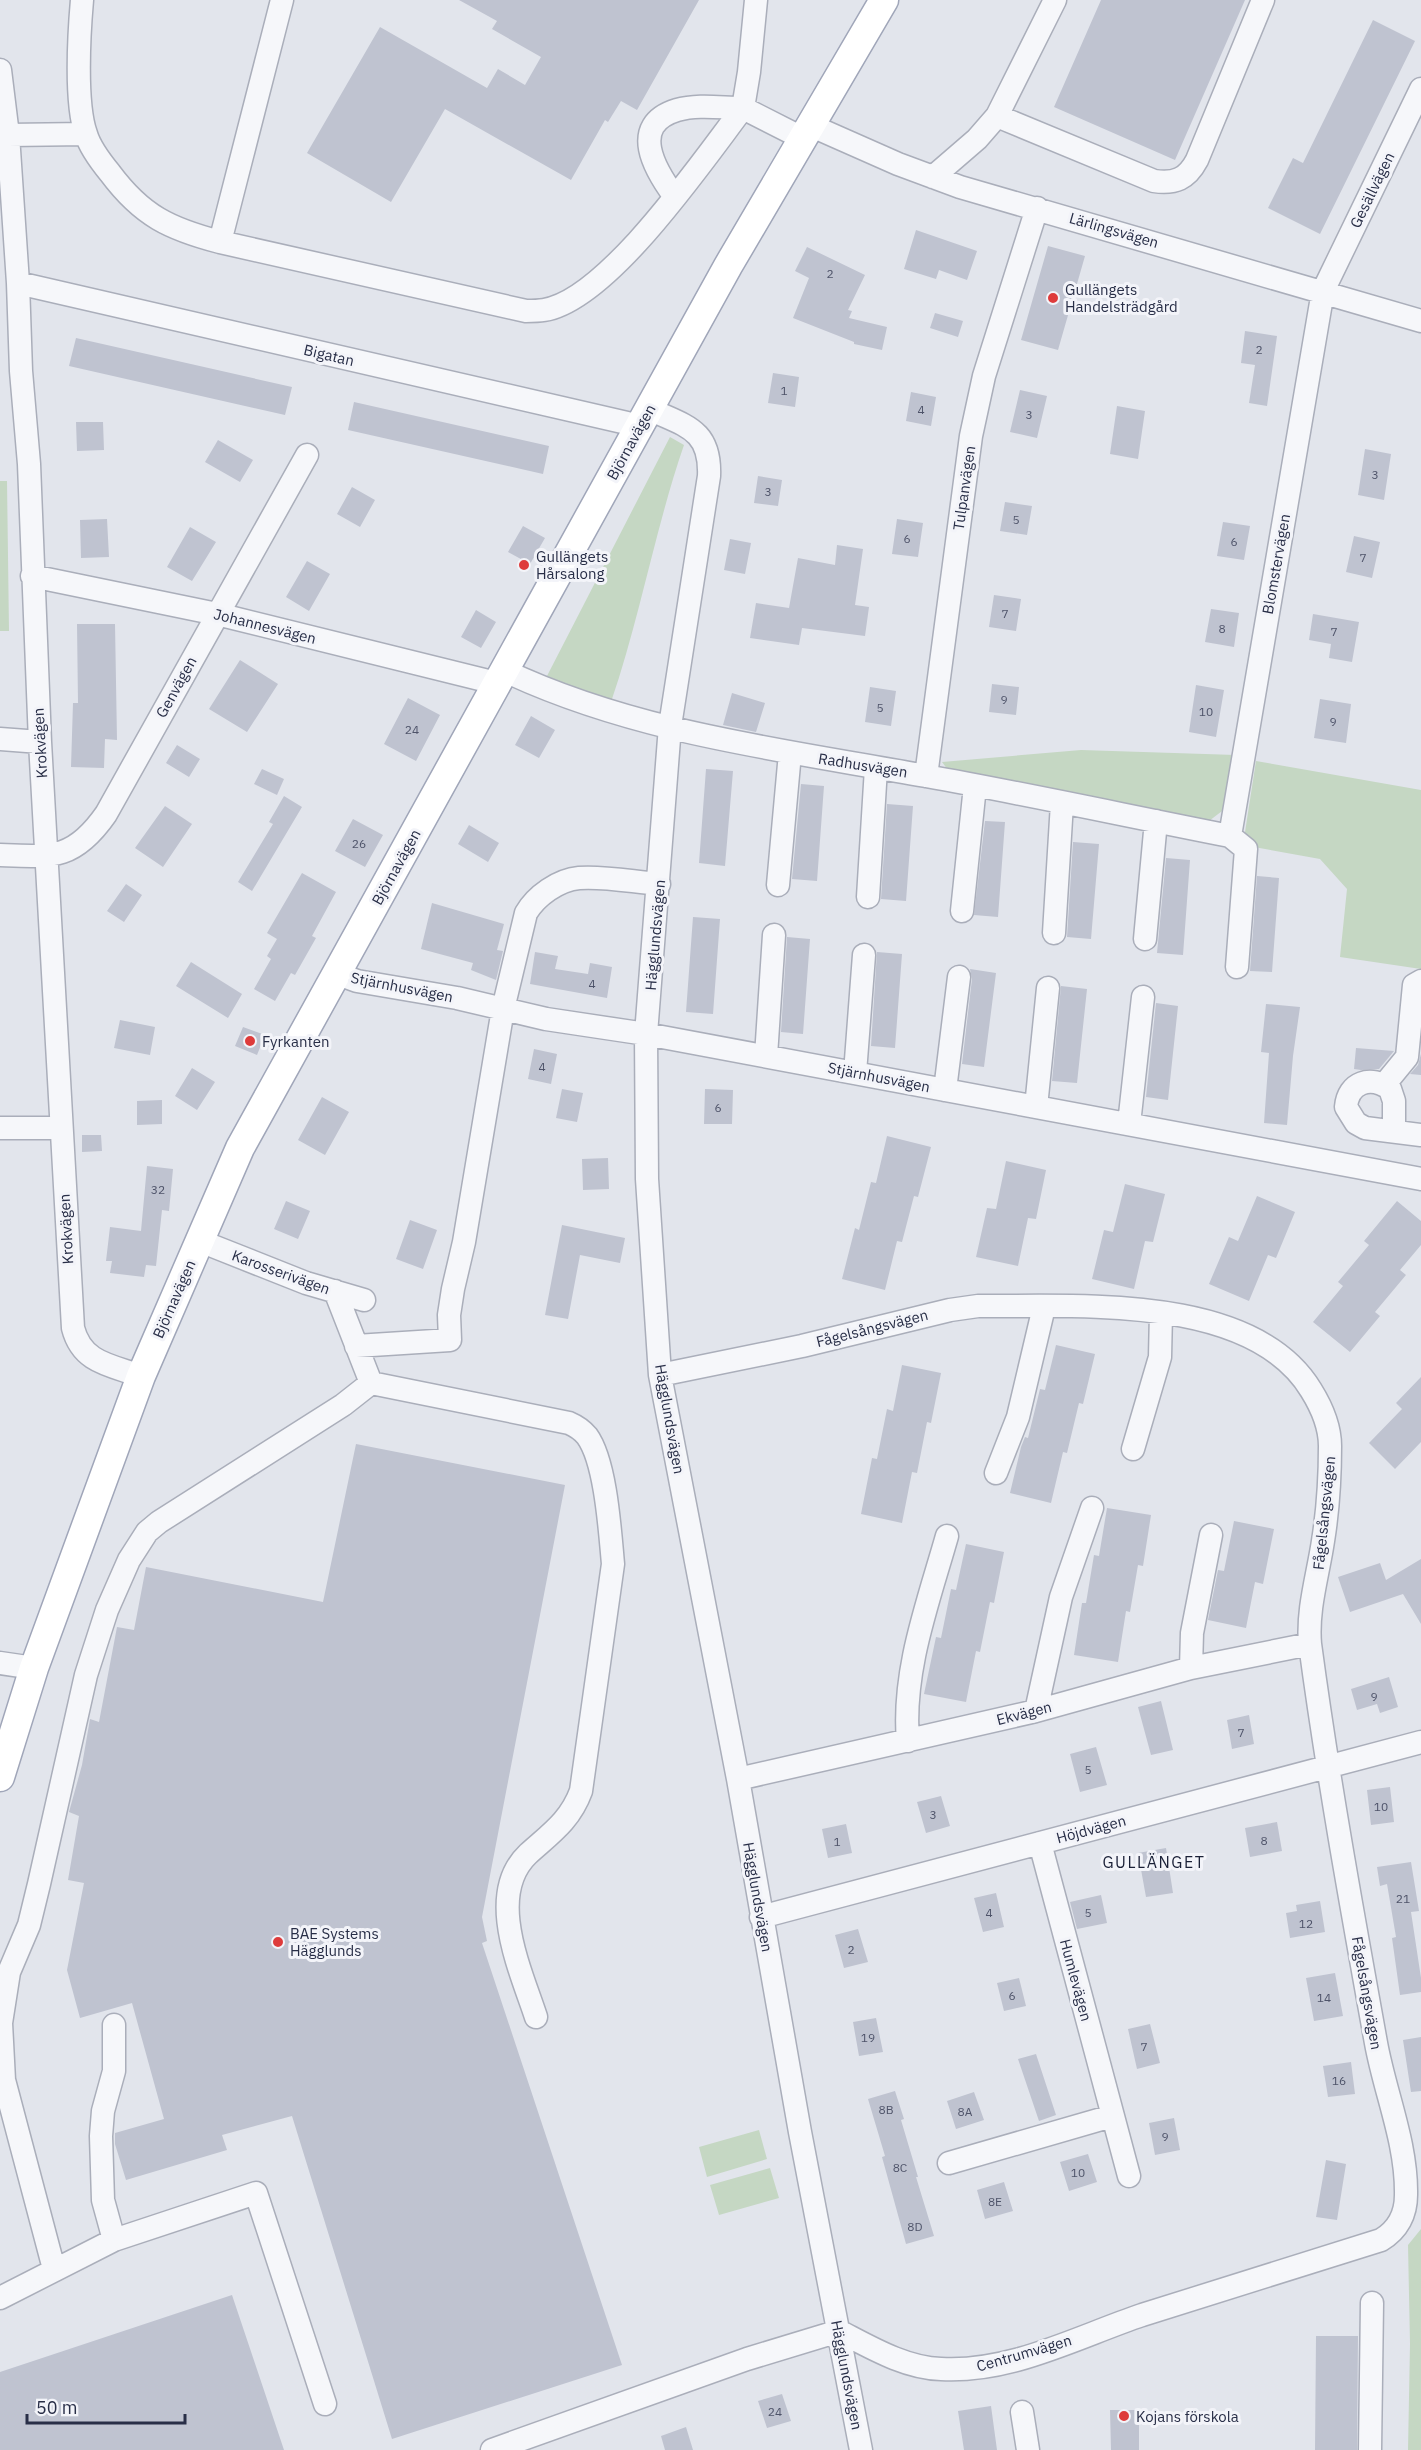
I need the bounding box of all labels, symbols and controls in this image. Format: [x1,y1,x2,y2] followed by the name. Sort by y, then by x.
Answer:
[1346,149,1398,231] street label: Gesällvägen
[1067,208,1161,252] street label: Lärlingsvägen
[826,266,834,281] house number: 2
[1065,280,1178,316] place label: Gullängets Handelsträdgård
[1046,291,1060,305] marker: Gullängets Handelsträdgård
[302,340,356,370] street label: Bigatan
[1255,342,1263,357] house number: 2
[780,383,788,398] house number: 1
[602,401,660,483] street label: Björnavägen
[917,402,925,417] house number: 4
[1025,407,1033,422] house number: 3
[949,444,979,532] street label: Tulpanvägen
[1371,467,1379,482] house number: 3
[764,484,772,499] house number: 3
[1012,512,1020,527] house number: 5
[1258,512,1294,616] street label: Blomstervägen
[903,531,911,546] house number: 6
[1230,534,1238,549] house number: 6
[536,547,608,583] place label: Gullängets Hårsalong
[1359,550,1367,565] house number: 7
[517,558,531,572] marker: Gullängets Hårsalong
[212,604,318,648] street label: Johannesvägen
[1001,606,1009,621] house number: 7
[1218,621,1226,636] house number: 8
[1330,624,1338,639] house number: 7
[151,653,201,721] street label: Genvägen
[1000,692,1008,707] house number: 9
[876,700,884,715] house number: 5
[1199,704,1213,719] house number: 10
[29,707,51,779] street label: Krokvägen
[1329,714,1337,729] house number: 9
[405,722,419,737] house number: 24
[817,749,909,781] street label: Radhusvägen
[367,826,425,908] street label: Björnavägen
[352,836,366,851] house number: 26
[641,879,669,991] street label: Hägglundsvägen
[349,968,455,1006] street label: Stjärnhusvägen
[588,976,596,991] house number: 4
[262,1032,329,1051] place label: Fyrkanten
[243,1034,257,1048] marker: Fyrkanten
[826,1058,932,1096] street label: Stjärnhusvägen
[538,1059,546,1074] house number: 4
[714,1100,722,1115] house number: 6
[151,1182,165,1197] house number: 32
[55,1193,77,1265] street label: Krokvägen
[229,1245,333,1299] street label: Karosserivägen
[148,1257,200,1341] street label: Björnavägen
[814,1305,930,1351] street label: Fågelsångsvägen
[651,1363,689,1475] street label: Hägglundsvägen
[1309,1455,1339,1571] street label: Fågelsångsvägen
[1370,1689,1378,1704] house number: 9
[994,1697,1054,1729] street label: Ekvägen
[1237,1725,1245,1740] house number: 7
[1084,1762,1092,1777] house number: 5
[1374,1799,1388,1814] house number: 10
[929,1807,937,1822] house number: 3
[1054,1811,1128,1847] street label: Höjdvägen
[1260,1833,1268,1848] house number: 8
[833,1834,841,1849] house number: 1
[739,1841,777,1953] street label: Hägglundsvägen
[1103,1852,1205,1872] district label: GULLÄNGET
[1396,1891,1410,1906] house number: 21
[985,1905,993,1920] house number: 4
[1084,1905,1092,1920] house number: 5
[1299,1916,1313,1931] house number: 12
[290,1924,379,1960] place label: BAE Systems Hägglunds
[271,1935,285,1949] marker: BAE Systems Hägglunds
[1348,1935,1386,2051] street label: Fågelsångsvägen
[1056,1937,1096,2023] street label: Humlevägen
[847,1942,855,1957] house number: 2
[1008,1988,1016,2003] house number: 6
[1317,1990,1331,2005] house number: 14
[861,2030,875,2045] house number: 19
[1140,2039,1148,2054] house number: 7
[1332,2073,1346,2088] house number: 16
[878,2102,894,2117] house number: 8B
[958,2104,973,2119] house number: 8A
[1161,2129,1169,2144] house number: 9
[893,2160,908,2175] house number: 8C
[1071,2165,1085,2180] house number: 10
[988,2194,1002,2209] house number: 8E
[907,2219,923,2234] house number: 8D
[827,2319,867,2431] street label: Hägglundsvägen
[974,2330,1074,2376] street label: Centrumvägen
[27,2387,184,2425] scale bar
[36,2396,78,2419] text: 50 m
[768,2404,782,2419] house number: 24
[1136,2407,1239,2426] place label: Kojans förskola
[1117,2409,1131,2423] marker: Kojans förskola

